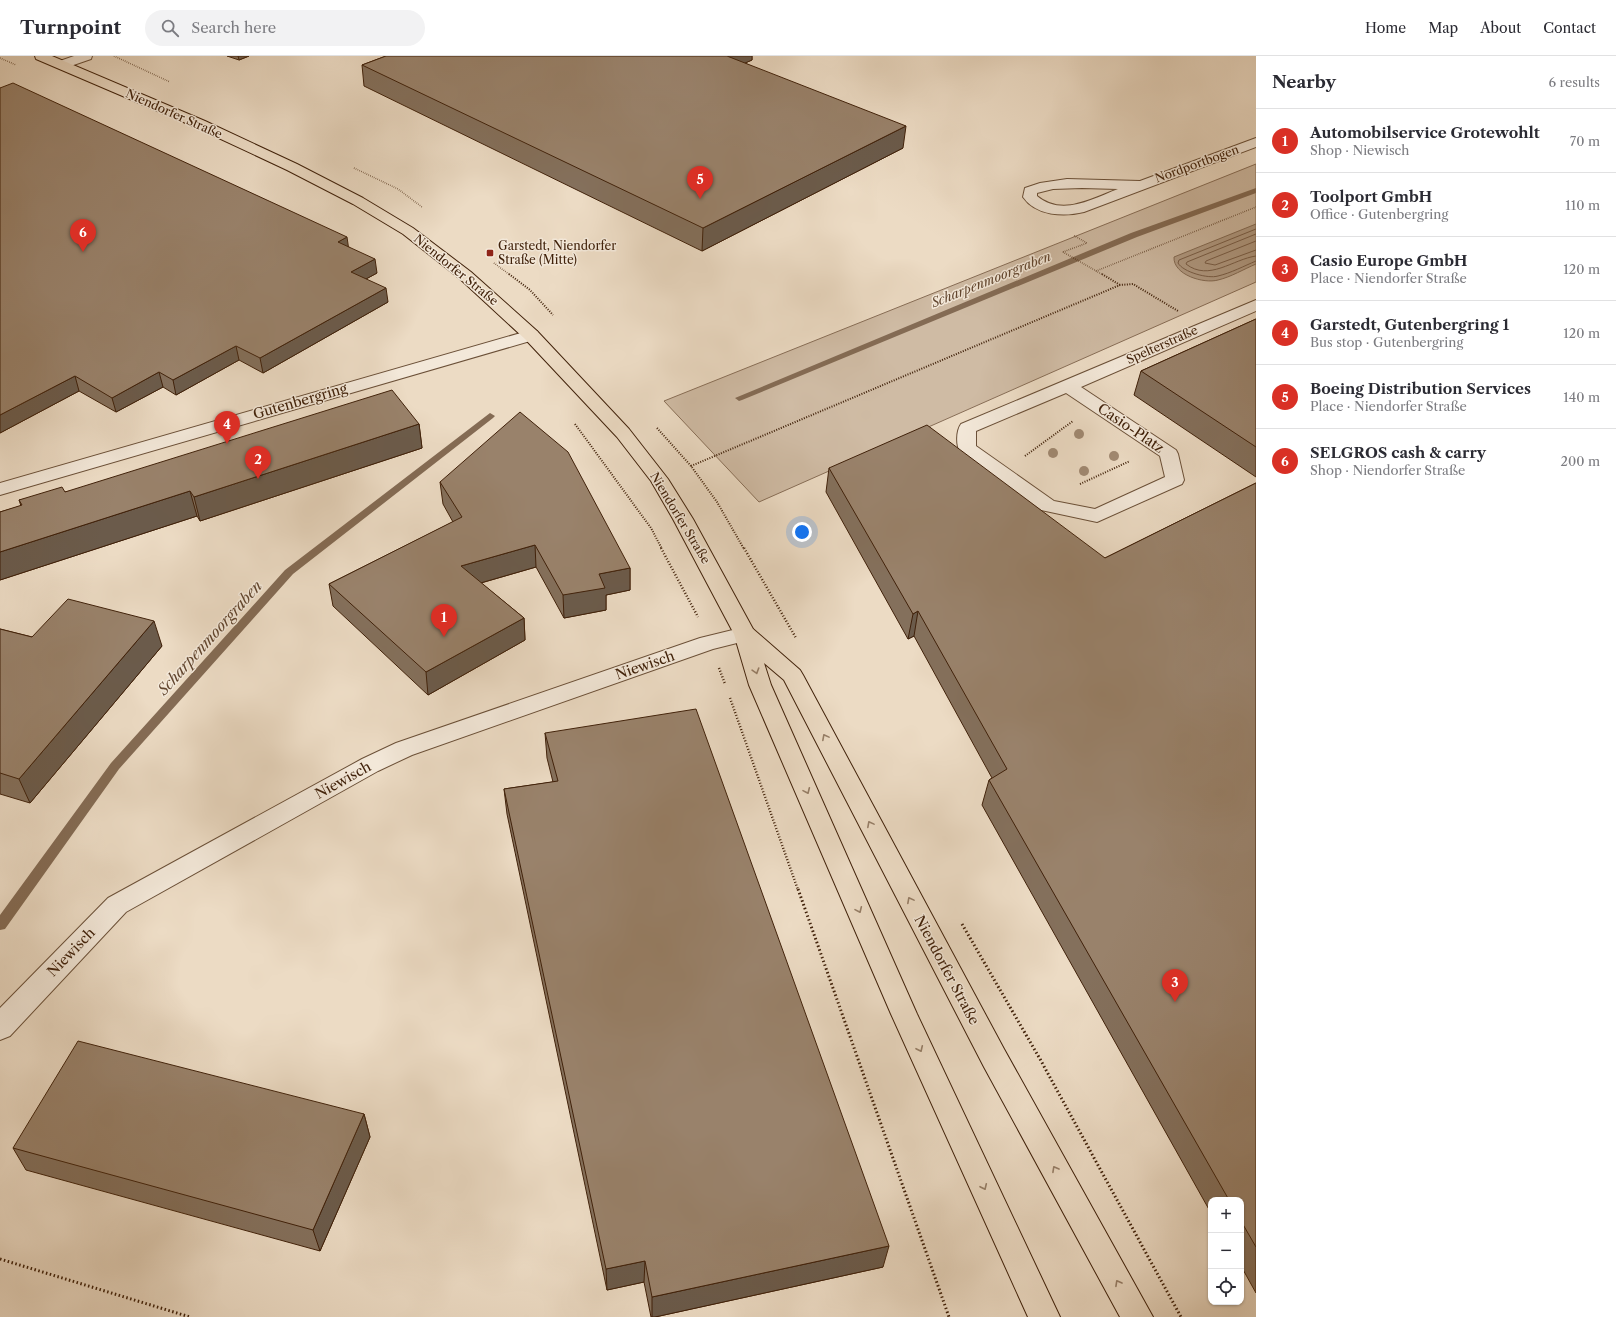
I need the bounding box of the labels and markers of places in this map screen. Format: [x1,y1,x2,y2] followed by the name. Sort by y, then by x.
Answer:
[687,166,713,199] pin: 5
[70,219,96,252] pin: 6
[498,238,616,267] place label: Garstedt, Niendorfer Straße (Mitte)
[485,248,495,258] marker: Garstedt, Niendorfer Straße (Mitte)
[214,411,240,444] pin: 4
[245,446,271,479] pin: 2
[431,604,457,637] pin: 1
[1162,969,1188,1002] pin: 3

